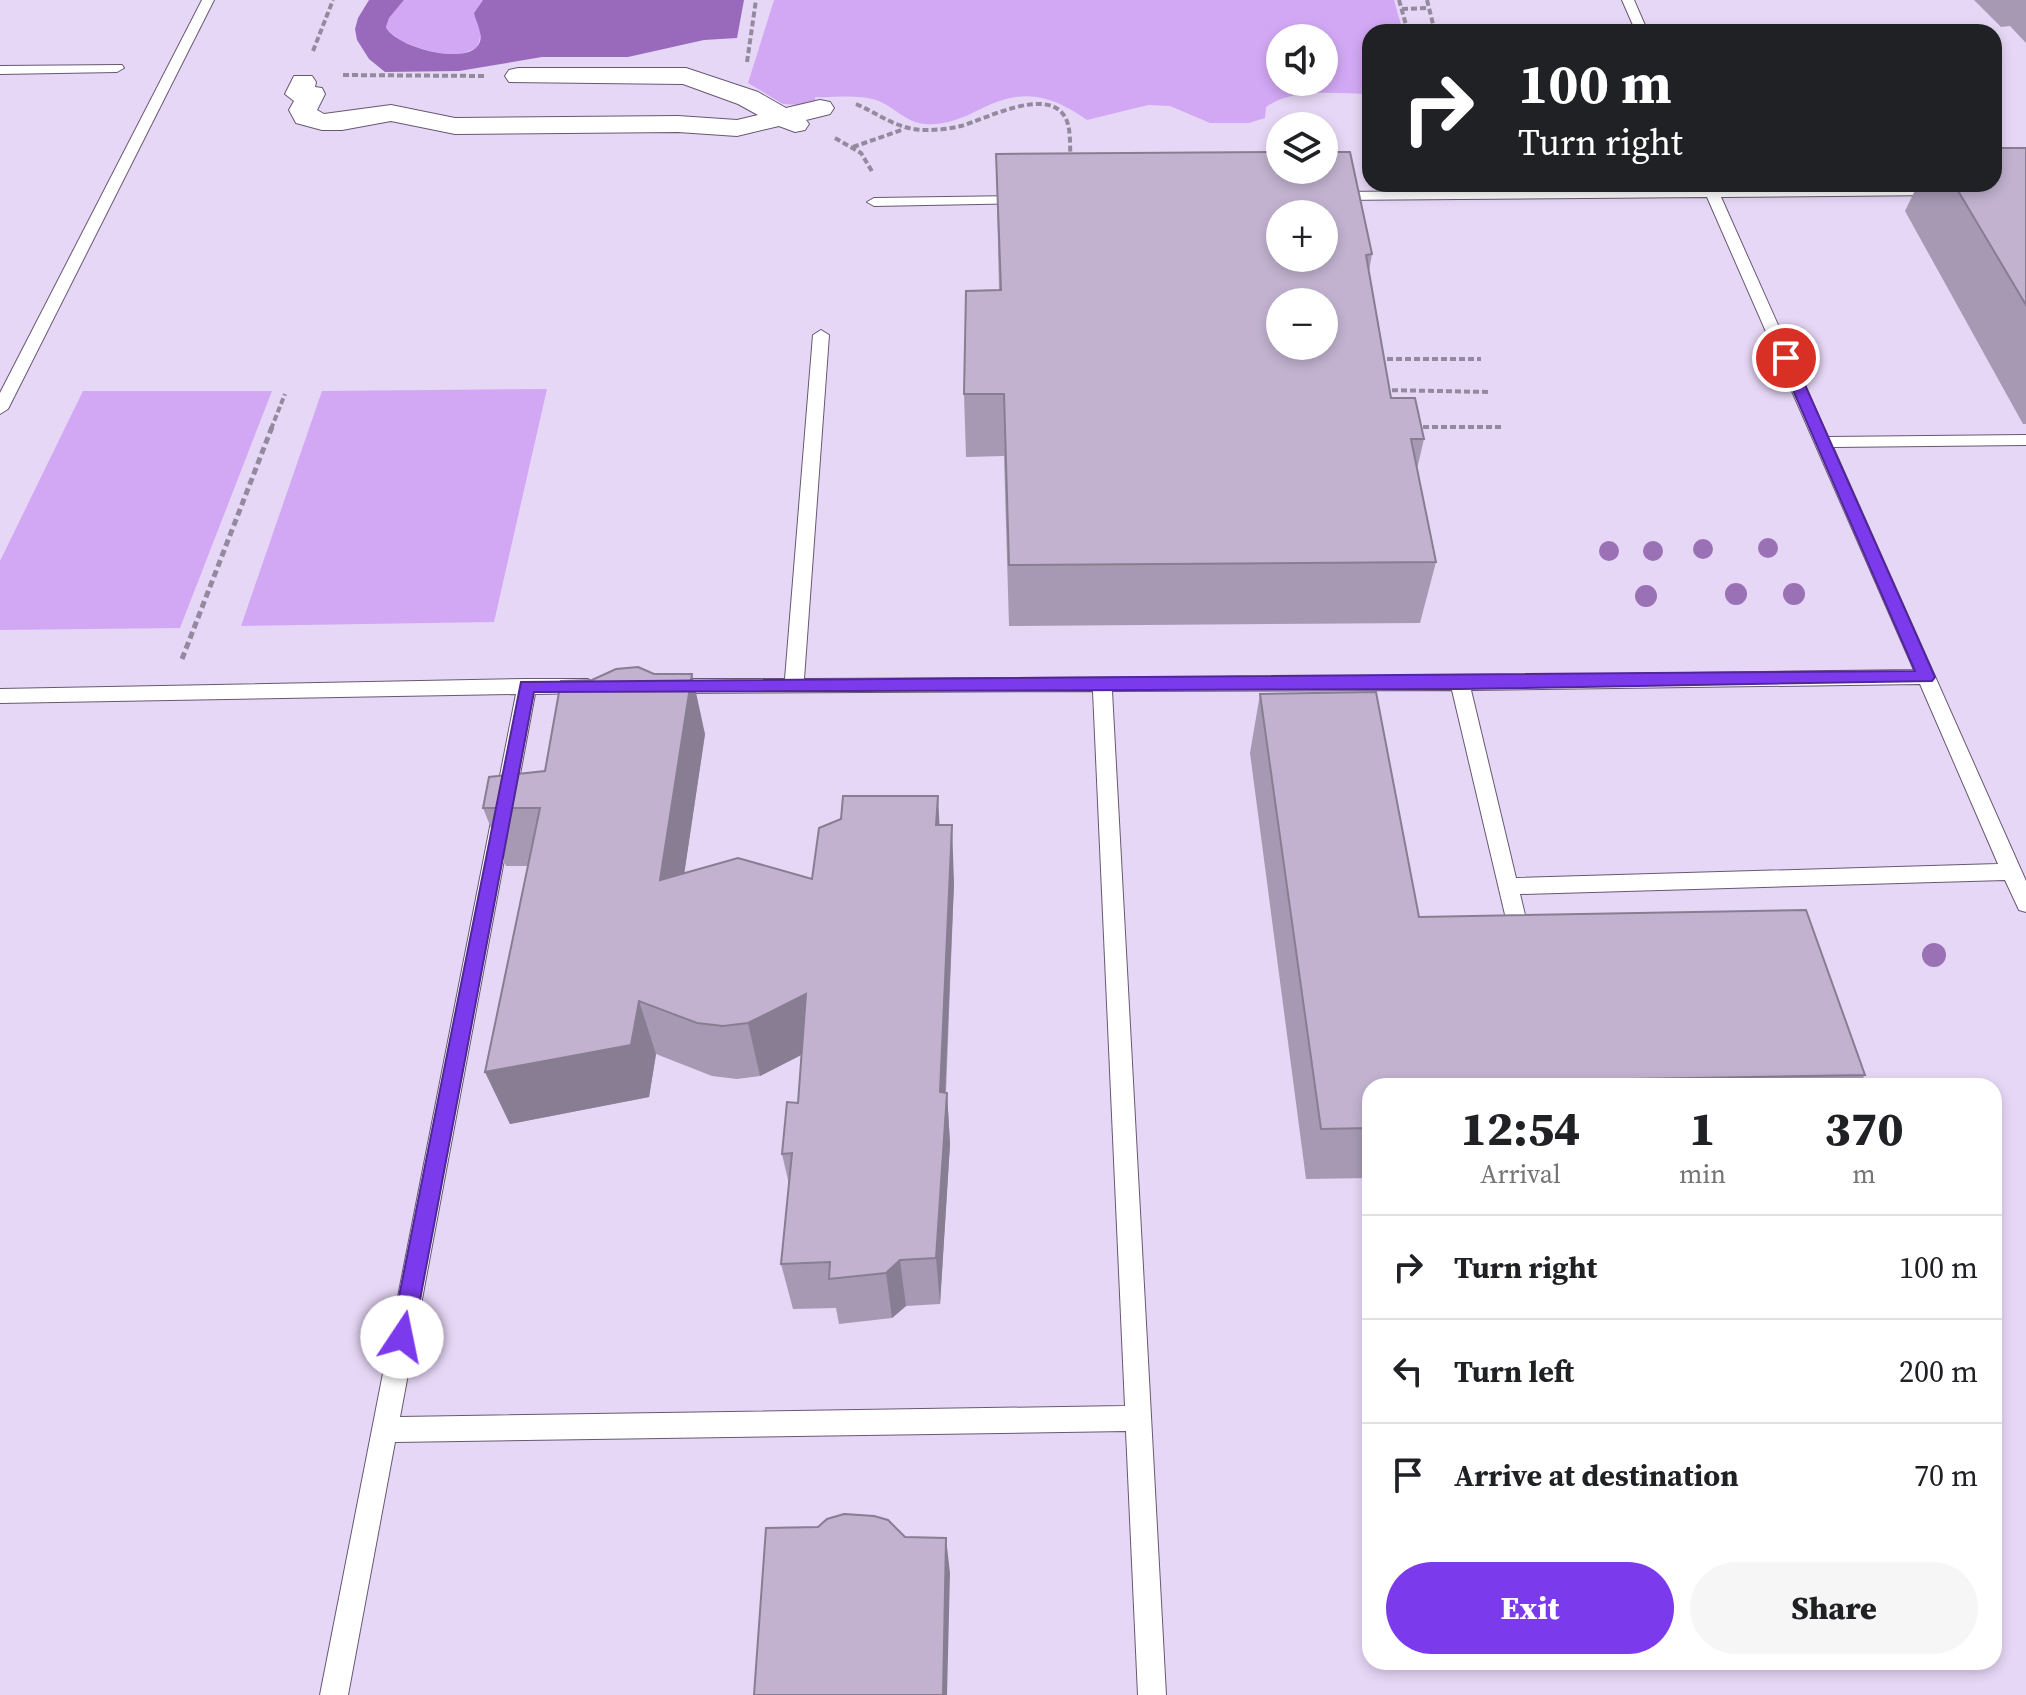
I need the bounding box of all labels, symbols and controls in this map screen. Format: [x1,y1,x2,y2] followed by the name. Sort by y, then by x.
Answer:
[1266,24,1338,360] map controls
[1266,24,1338,96] button: sound
[1518,45,1672,122] text: 100 m
[1386,56,1490,160] icon: right
[1266,112,1338,184] button: layers
[1518,118,1683,167] text: Turn right
[1266,200,1338,272] button: +
[1266,288,1338,360] button: −
[1752,324,1820,392] pin
[1764,336,1808,380] icon: arrive
[1460,1095,1581,1161] text: 12:54
[1689,1095,1716,1161] text: 1
[1824,1095,1904,1161] text: 370
[1480,1156,1561,1192] text: Arrival
[1679,1156,1726,1192] text: min
[1852,1156,1876,1192] text: m
[1386,1245,1430,1289] icon: right
[1454,1247,1597,1288] text: Turn right
[1899,1247,1978,1288] text: 100 m
[360,1295,444,1379] position arrow
[1386,1349,1430,1393] icon: left
[1454,1351,1574,1392] text: Turn left
[1899,1351,1978,1392] text: 200 m
[1386,1453,1430,1497] icon: arrive
[1454,1455,1739,1496] text: Arrive at destination
[1914,1455,1978,1496] text: 70 m
[1386,1562,1674,1654] button: Exit
[1690,1562,1978,1654] button: Share

